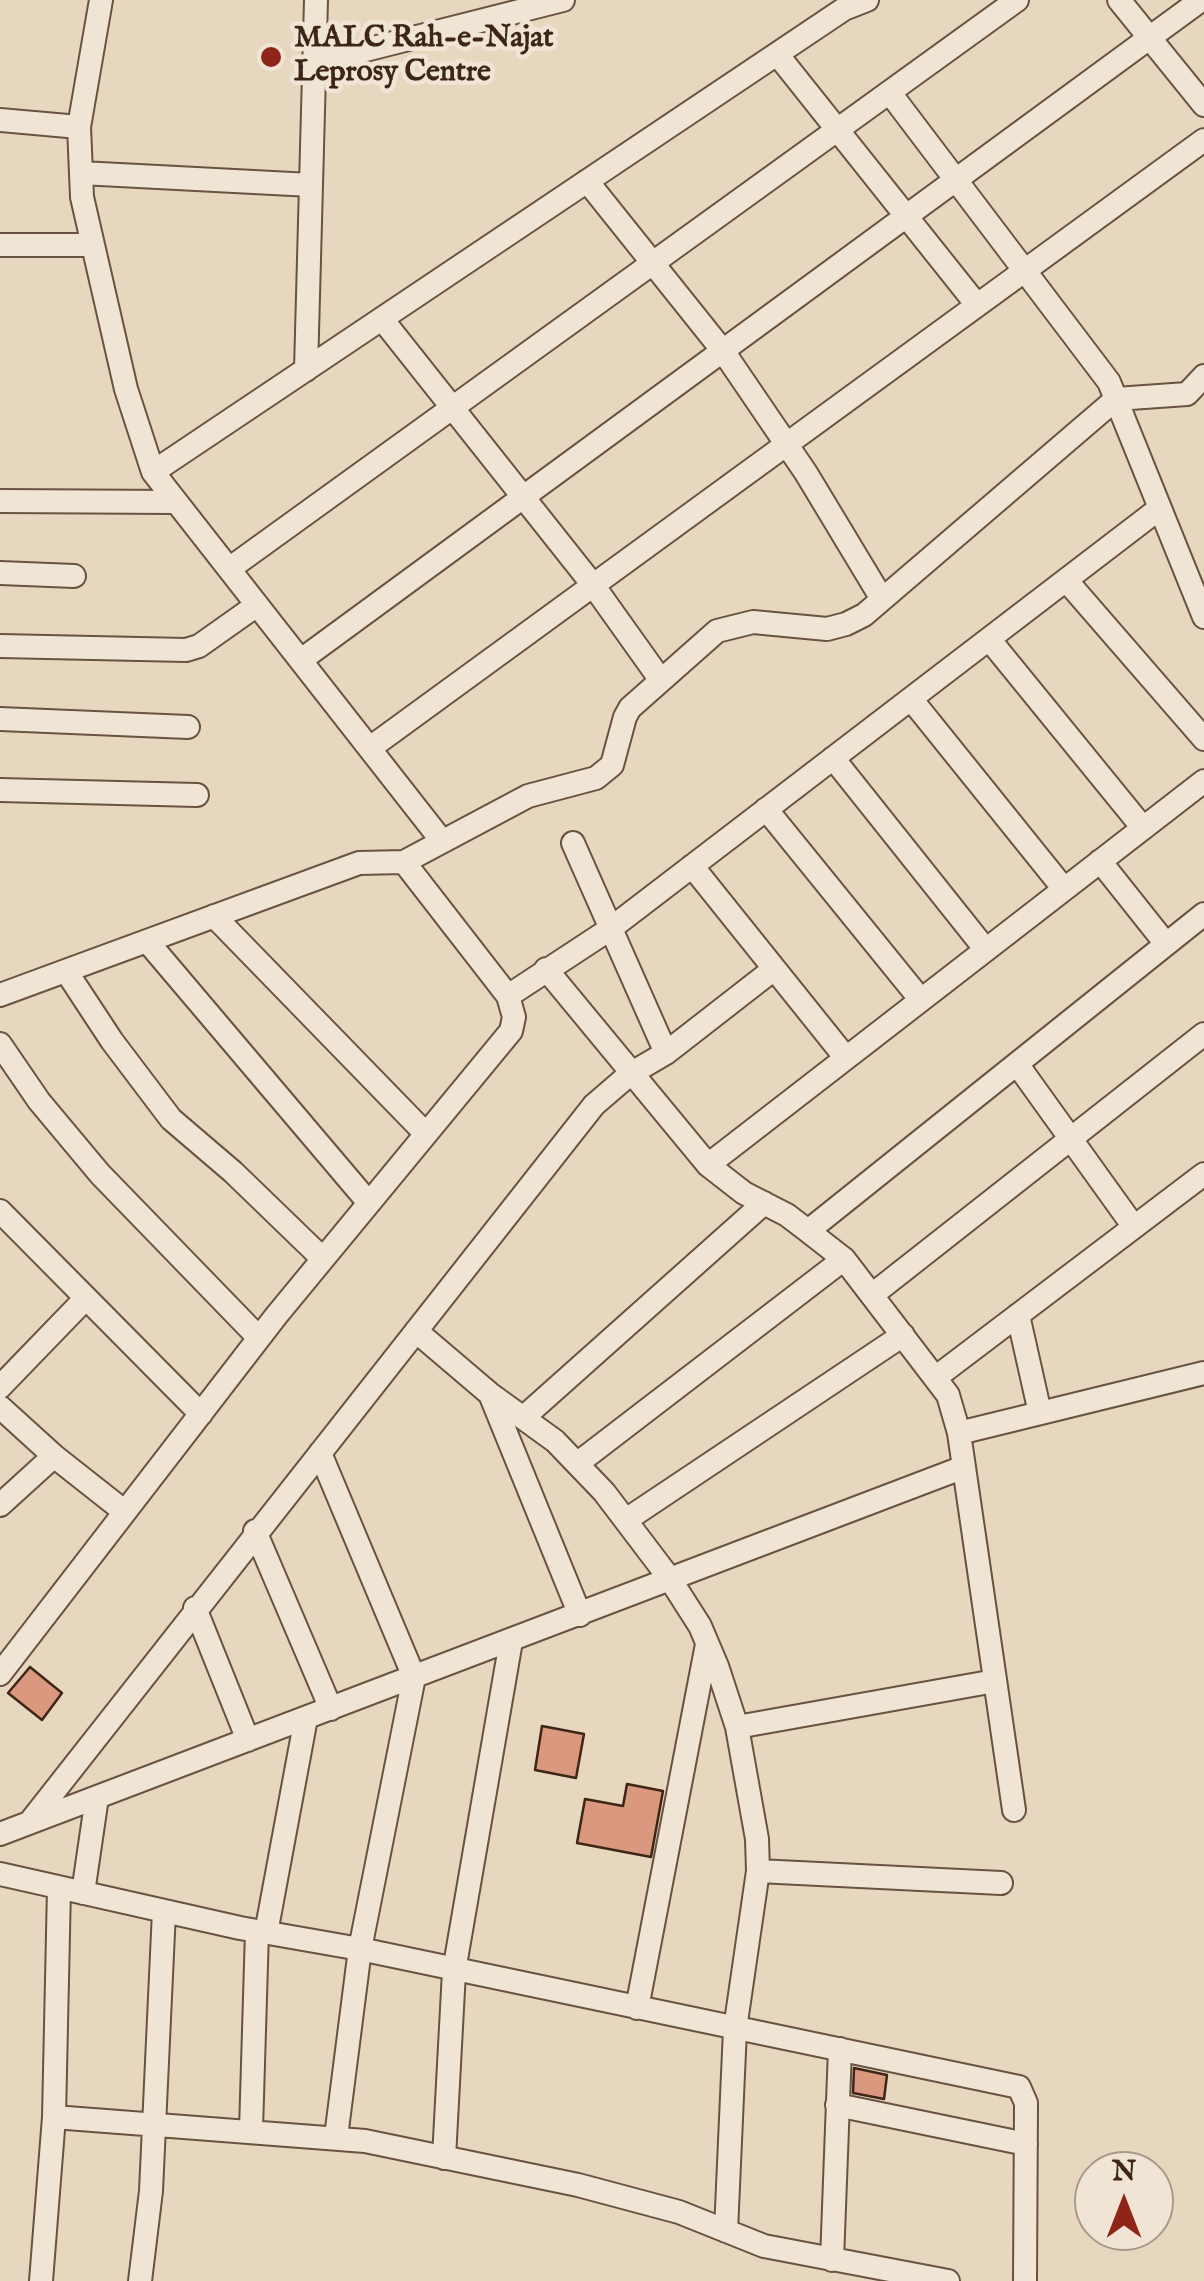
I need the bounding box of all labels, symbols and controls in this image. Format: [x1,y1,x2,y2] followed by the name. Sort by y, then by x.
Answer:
[294,22,554,92] place label: MALC Rah-e-Najat Leprosy Centre
[258,44,284,70] marker: MALC Rah-e-Najat Leprosy Centre
[1074,2151,1174,2251] north arrow
[1112,2155,1136,2190] text: N

